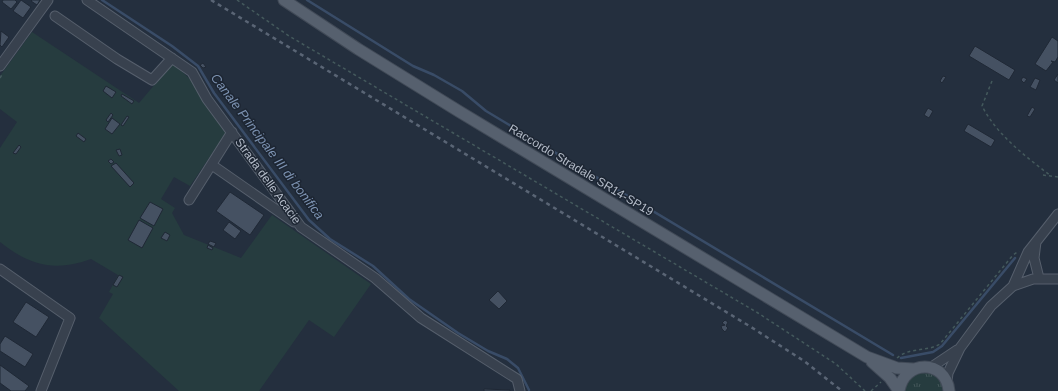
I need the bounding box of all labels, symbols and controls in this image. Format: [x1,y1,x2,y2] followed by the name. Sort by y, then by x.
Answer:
[208,71,327,222] water label: Canale Principale III di bonifica
[506,121,656,219] street label: Raccordo Stradale SR14-SP19
[232,135,304,227] street label: Strada delle Acacie

